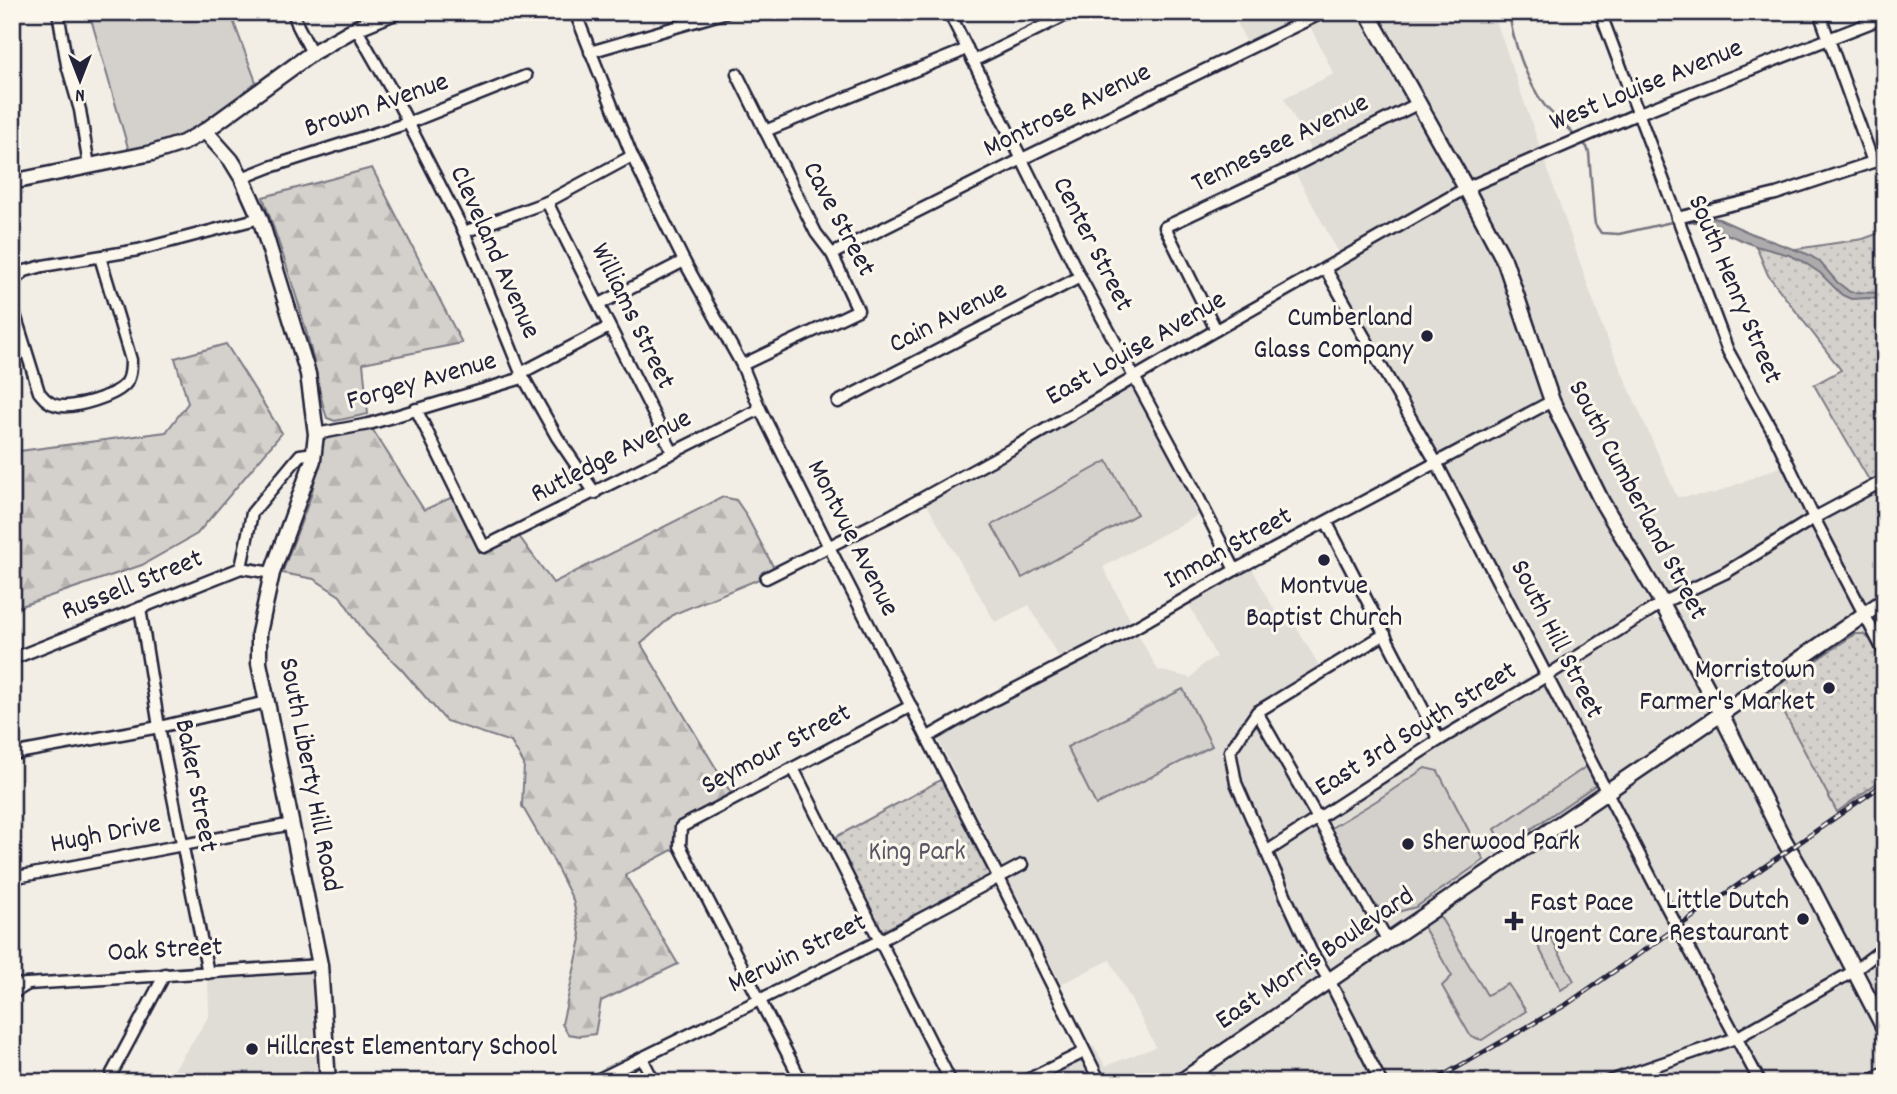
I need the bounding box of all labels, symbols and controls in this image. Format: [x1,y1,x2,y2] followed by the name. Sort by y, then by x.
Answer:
[1544,30,1750,144] street label: West Louise Avenue
[46,46,116,116] north arrow
[977,54,1159,170] street label: Montrose Avenue
[300,64,454,150] street label: Brown Avenue
[75,80,85,107] text: N
[1186,85,1376,205] street label: Tennessee Avenue
[790,155,884,285] street label: Cave Street
[437,160,549,346] street label: Cleveland Avenue
[1040,171,1142,319] street label: Center Street
[1675,189,1791,391] street label: South Henry Street
[578,237,684,397] street label: Williams Street
[883,272,1015,366] street label: Cain Avenue
[1039,282,1235,418] street label: East Louise Avenue
[1253,300,1414,372] place label: Cumberland Glass Company
[1419,328,1435,344] marker: Cumberland Glass Company
[342,343,502,423] street label: Forgey Avenue
[1556,374,1716,628] street label: South Cumberland Street
[525,400,699,516] street label: Rutledge Avenue
[794,454,908,624] street label: Montvue Avenue
[1157,498,1301,602] street label: Inman Street
[56,540,210,634] street label: Russell Street
[1316,552,1332,568] marker: Montvue Baptist Church
[1498,554,1612,726] street label: South Hill Street
[1246,568,1402,640] place label: Montvue Baptist Church
[1639,652,1815,724] place label: Morristown Farmer's Market
[1308,653,1526,809] street label: East 3rd South Street
[266,655,350,895] street label: South Liberty Hill Road
[1821,680,1837,696] marker: Morristown Farmer's Market
[695,695,859,807] street label: Seymour Street
[161,716,227,856] street label: Baker Street
[47,806,165,866] street label: Hugh Drive
[1422,824,1580,864] place label: Sherwood Park
[868,834,966,874] park label: King Park
[1400,836,1416,852] marker: Sherwood Park
[1208,878,1424,1042] street label: East Morris Boulevard
[1665,883,1789,955] place label: Little Dutch Restaurant
[1530,885,1658,957] place label: Fast Pace Urgent Care
[722,904,874,1006] street label: Merwin Street
[1504,911,1524,931] marker: Fast Pace Urgent Care
[1795,911,1811,927] marker: Little Dutch Restaurant
[106,929,224,975] street label: Oak Street
[266,1029,557,1069] place label: Hillcrest Elementary School
[244,1041,260,1057] marker: Hillcrest Elementary School

